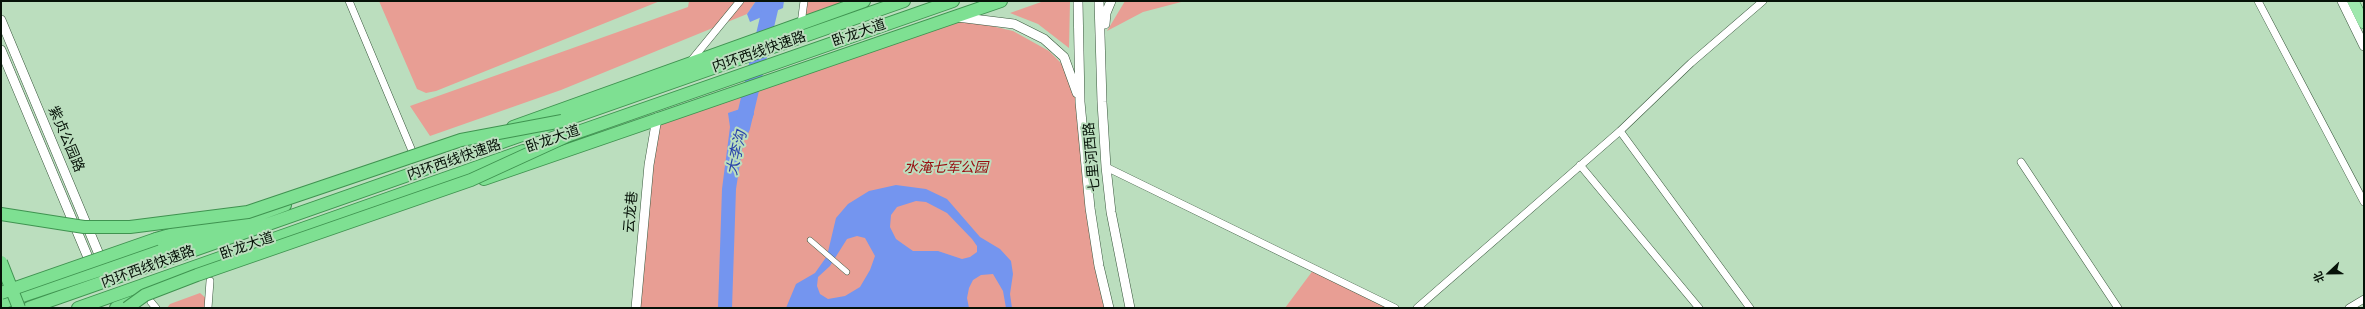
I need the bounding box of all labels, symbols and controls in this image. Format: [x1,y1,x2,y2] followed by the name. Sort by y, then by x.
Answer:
[830,16,888,50] street label: 卧龙大道
[710,28,808,76] street label: 内环西线快速路
[45,104,87,174] street label: 紫贞公园路
[1081,121,1103,193] street label: 七里河西路
[524,122,582,156] street label: 卧龙大道
[723,129,751,177] water label: 大李沟
[405,136,503,184] street label: 内环西线快速路
[904,160,988,176] park label: 水淹七军公园
[621,190,641,234] street label: 云龙巷
[218,229,276,263] street label: 卧龙大道
[99,242,197,292] street label: 内环西线快速路
[2309,253,2349,293] north arrow
[2308,269,2327,286] text: 北

